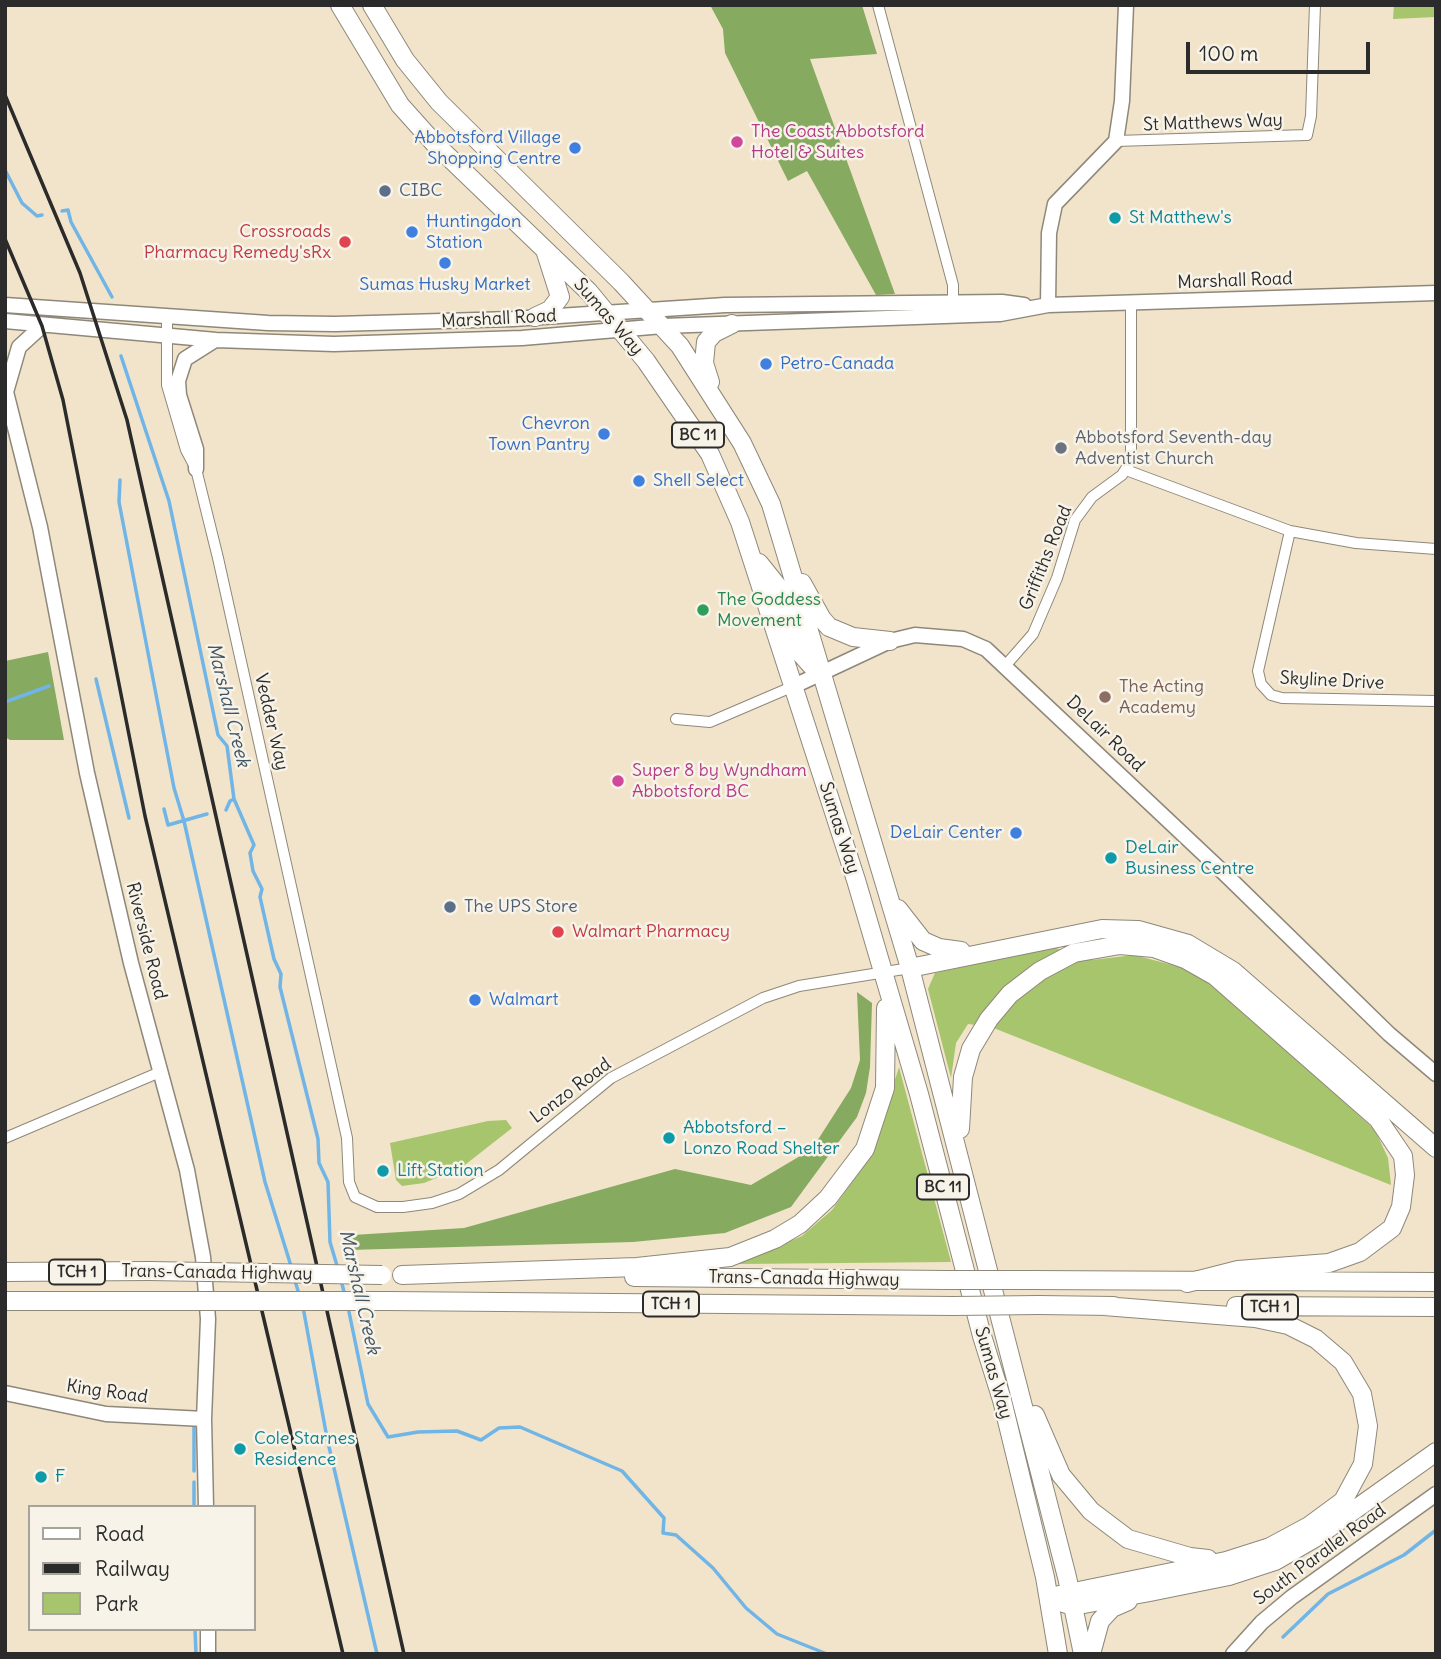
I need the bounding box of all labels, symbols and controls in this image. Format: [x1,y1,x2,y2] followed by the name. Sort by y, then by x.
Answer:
[1189,28,1373,72] scale bar
[1199,40,1258,67] text: 100 m
[1143,110,1283,136] street label: St Matthews Way
[751,121,925,164] place label: The Coast Abbotsford Hotel & Suites
[414,127,561,170] place label: Abbotsford Village Shopping Centre
[729,134,745,150] marker: The Coast Abbotsford Hotel & Suites
[567,140,583,156] marker: Abbotsford Village Shopping Centre
[399,180,442,202] place label: CIBC
[377,183,393,199] marker: CIBC
[1129,207,1232,229] place label: St Matthew's
[1107,210,1123,226] marker: St Matthew's
[426,211,521,254] place label: Huntingdon Station
[144,221,331,264] place label: Crossroads Pharmacy Remedy'sRx
[404,224,420,240] marker: Huntingdon Station
[337,234,353,250] marker: Crossroads Pharmacy Remedy'sRx
[437,255,453,271] marker: Sumas Husky Market
[1177,268,1293,294] street label: Marshall Road
[359,274,531,296] place label: Sumas Husky Market
[569,274,647,360] street label: Sumas Way
[441,305,557,333] street label: Marshall Road
[780,353,894,375] place label: Petro-Canada
[758,356,774,372] marker: Petro-Canada
[488,413,590,456] place label: Chevron Town Pantry
[672,422,724,448] road number: BC 11
[596,426,612,442] marker: Chevron Town Pantry
[1075,427,1272,470] place label: Abbotsford Seventh-day Adventist Church
[1053,440,1069,456] marker: Abbotsford Seventh-day Adventist Church
[653,470,744,492] place label: Shell Select
[631,473,647,489] marker: Shell Select
[1015,502,1077,614] street label: Griffiths Road
[717,589,821,632] place label: The Goddess Movement
[695,602,711,618] marker: The Goddess Movement
[202,641,254,769] water label: Marshall Creek
[1279,667,1385,695] street label: Skyline Drive
[249,671,293,773] street label: Vedder Way
[1119,676,1204,718] place label: The Acting Academy
[1097,689,1113,705] marker: The Acting Academy
[1061,691,1149,777] street label: DeLair Road
[632,760,807,802] place label: Super 8 by Wyndham Abbotsford BC
[610,773,626,789] marker: Super 8 by Wyndham Abbotsford BC
[814,779,864,877] street label: Sumas Way
[890,822,1002,844] place label: DeLair Center
[1008,825,1024,841] marker: DeLair Center
[1125,837,1254,880] place label: DeLair Business Centre
[1103,850,1119,866] marker: DeLair Business Centre
[121,880,171,1002] street label: Riverside Road
[464,896,578,918] place label: The UPS Store
[442,899,458,915] marker: The UPS Store
[572,921,730,943] place label: Walmart Pharmacy
[550,924,566,940] marker: Walmart Pharmacy
[489,989,559,1011] place label: Walmart
[467,992,483,1008] marker: Walmart
[526,1054,616,1128] street label: Lonzo Road
[683,1117,840,1160] place label: Abbotsford – Lonzo Road Shelter
[661,1130,677,1146] marker: Abbotsford – Lonzo Road Shelter
[397,1160,484,1182] place label: Lift Station
[375,1163,391,1179] marker: Lift Station
[917,1175,969,1200] road number: BC 11
[334,1228,384,1356] water label: Marshall Creek
[49,1260,105,1284] road number: TCH 1
[121,1261,313,1285] street label: Trans-Canada Highway
[708,1267,900,1291] street label: Trans-Canada Highway
[643,1292,699,1316] road number: TCH 1
[1242,1294,1298,1320] road number: TCH 1
[969,1324,1017,1422] street label: Sumas Way
[65,1376,149,1408] street label: King Road
[254,1428,356,1470] place label: Cole Starnes Residence
[232,1441,248,1457] marker: Cole Starnes Residence
[55,1466,65,1488] place label: F
[33,1469,49,1485] marker: F
[1250,1500,1390,1610] street label: South Parallel Road
[28,1505,256,1631] legend
[95,1520,144,1547] text: Road
[95,1555,170,1582] text: Railway
[95,1590,138,1617] text: Park

